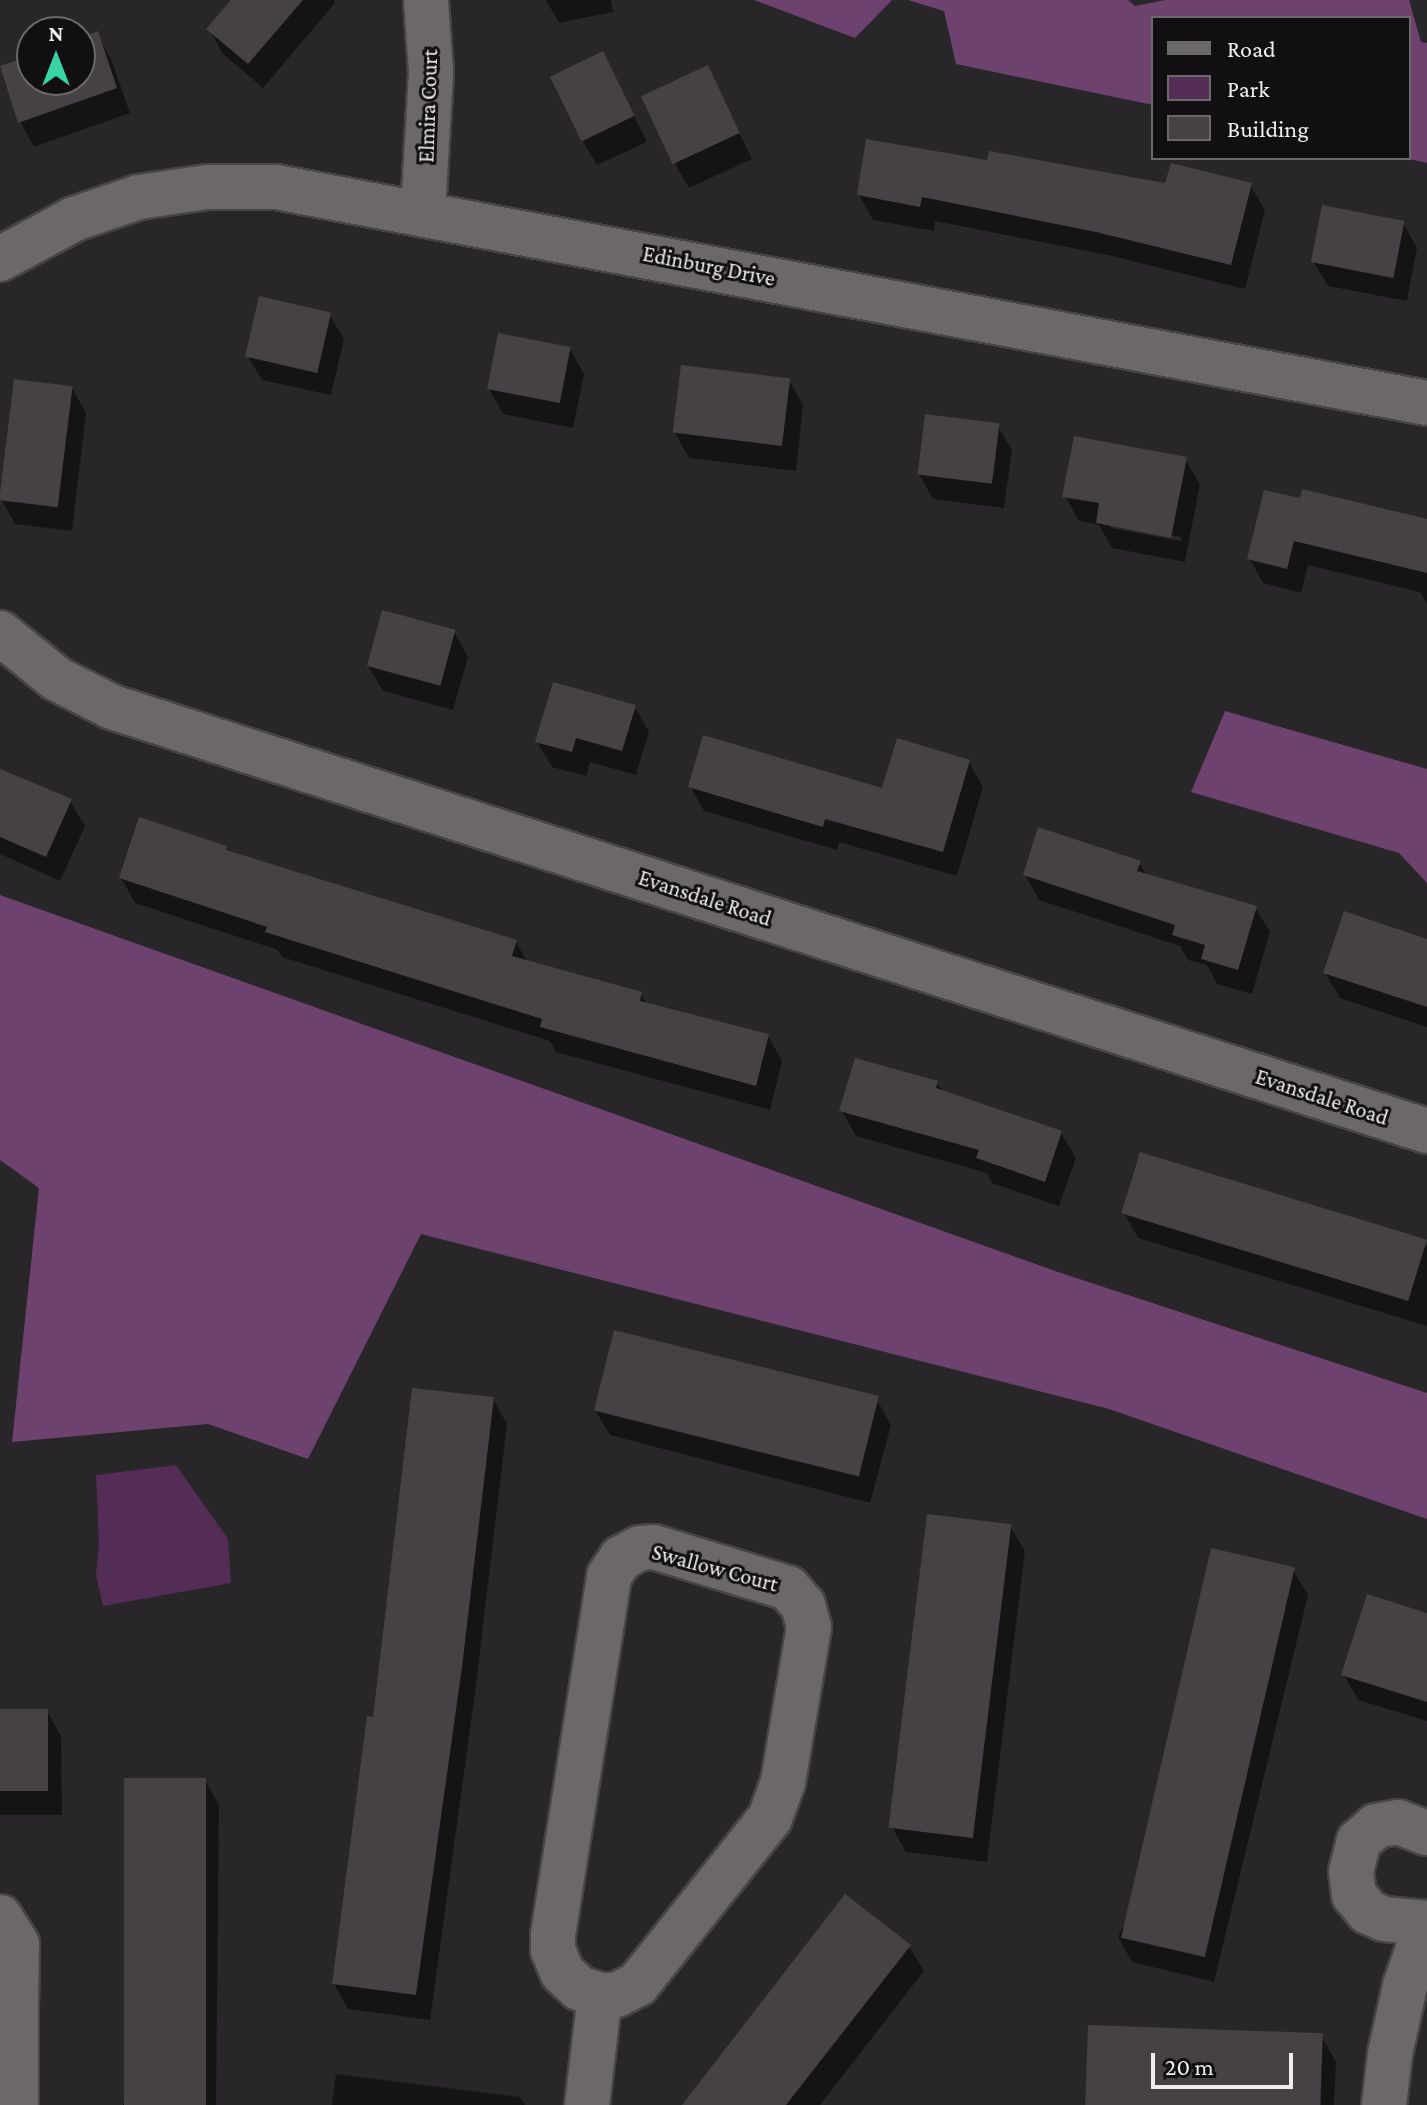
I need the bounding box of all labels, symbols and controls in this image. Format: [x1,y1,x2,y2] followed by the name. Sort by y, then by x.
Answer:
[16,16,96,96] north arrow
[1151,16,1411,160] legend
[49,21,64,46] text: N
[1227,35,1276,62] text: Road
[413,49,443,163] street label: Elmira Court
[1227,75,1270,102] text: Park
[1227,115,1309,142] text: Building
[641,240,777,292] street label: Edinburg Drive
[635,864,775,932] street label: Evansdale Road
[1252,1063,1392,1131] street label: Evansdale Road
[649,1538,781,1598] street label: Swallow Court
[1155,2037,1297,2087] scale bar
[1165,2053,1214,2080] text: 20 m

